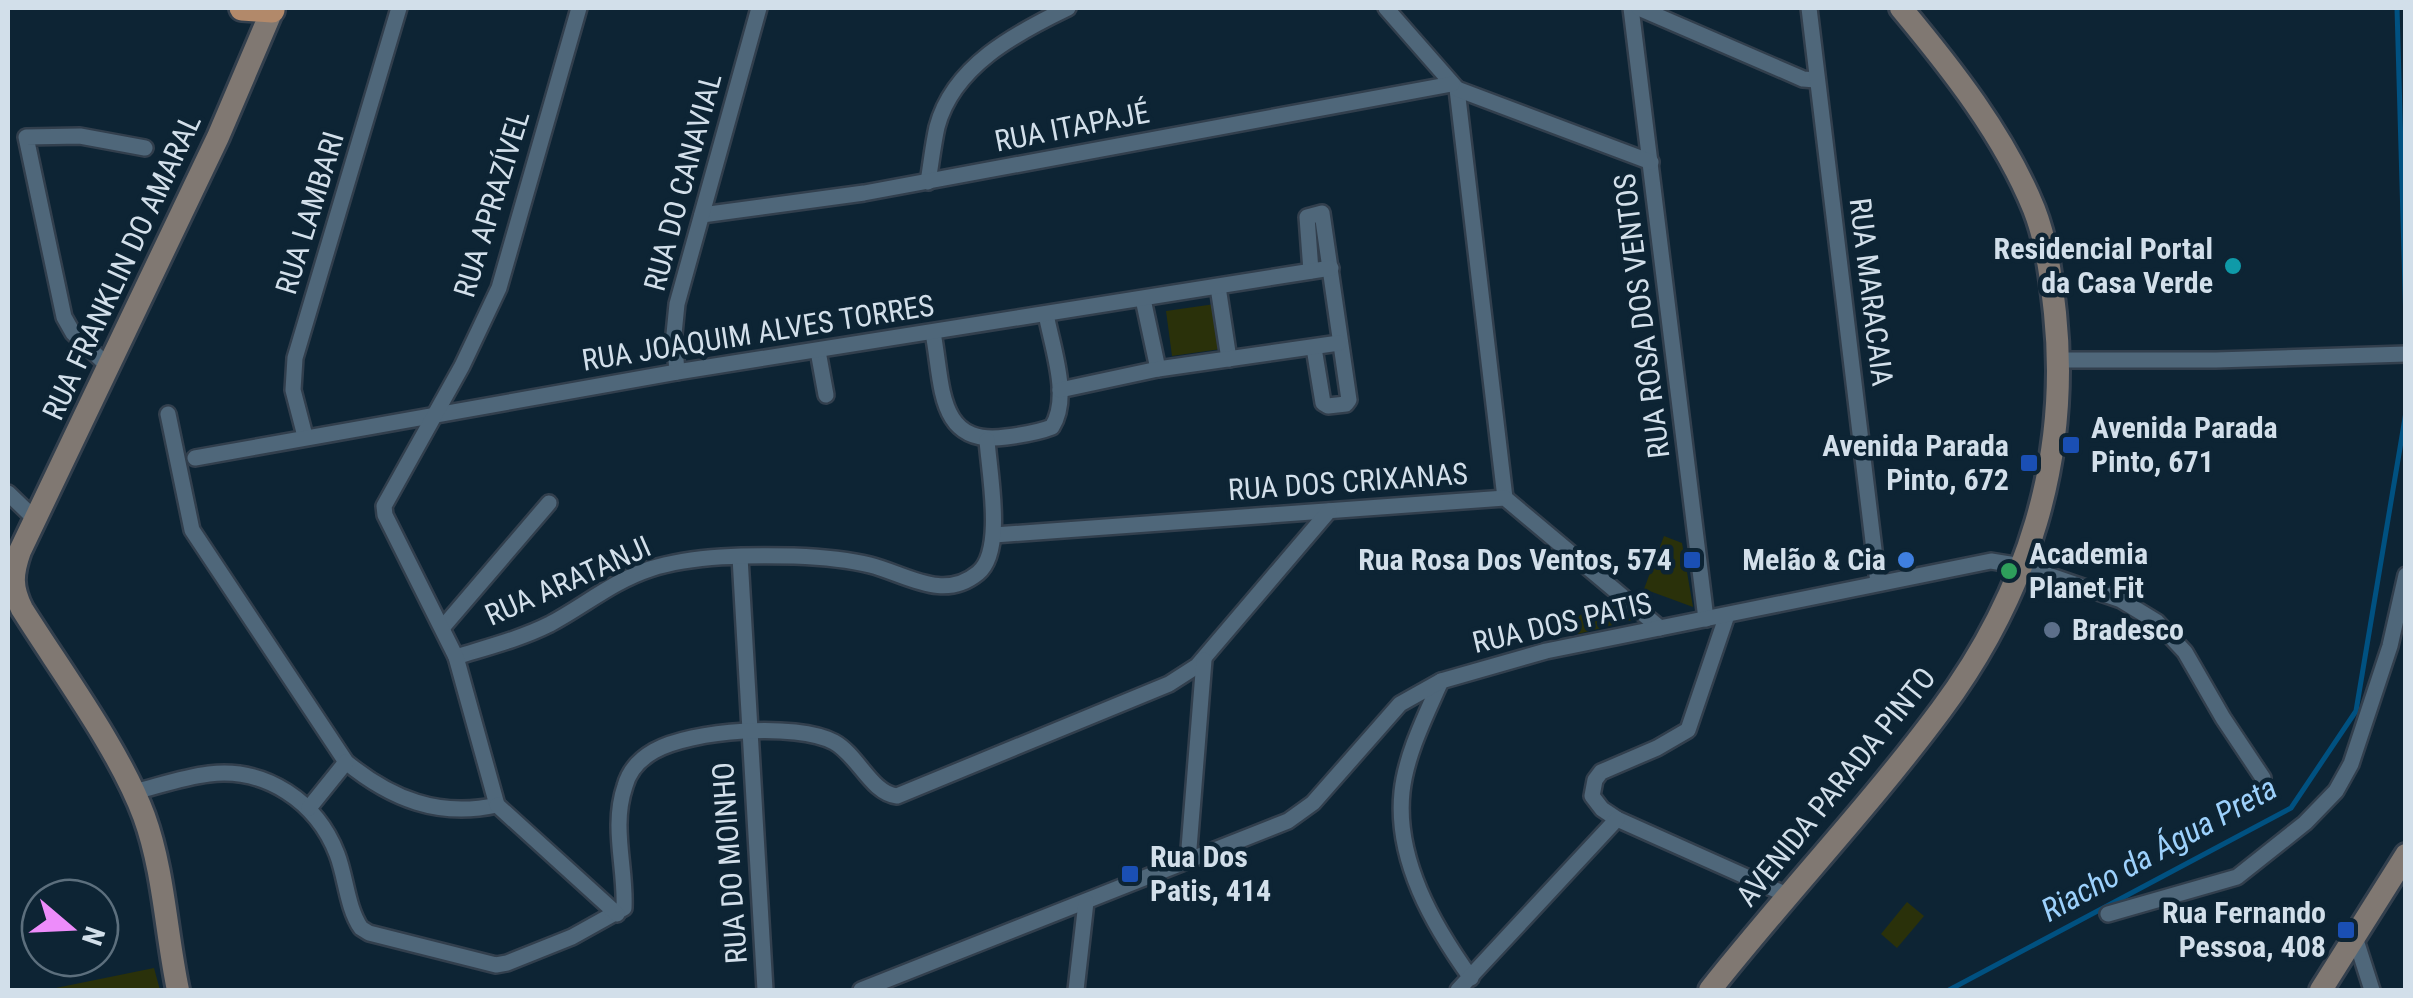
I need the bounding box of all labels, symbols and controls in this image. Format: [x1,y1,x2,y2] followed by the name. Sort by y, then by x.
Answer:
[637,69,728,295] street label: RUA DO CANAVIAL
[992,94,1152,159] street label: RUA ITAPAJÉ
[447,106,536,301] street label: RUA APRAZÍVEL
[35,108,208,425] street label: RUA FRANKLIN DO AMARAL
[268,127,351,298] street label: RUA LAMBARI
[1607,172,1676,460] street label: RUA ROSA DOS VENTOS
[1843,196,1900,388] street label: RUA MARACAIA
[1994,231,2213,300] place label: Residencial Portal da Casa Verde
[2222,255,2244,277] marker: Residencial Portal da Casa Verde
[579,287,936,378] street label: RUA JOAQUIM ALVES TORRES
[2091,410,2278,479] place label: Avenida Parada Pinto, 671
[1822,428,2009,497] place label: Avenida Parada Pinto, 672
[2060,434,2082,456] marker: Avenida Parada Pinto, 671
[2018,452,2040,474] marker: Avenida Parada Pinto, 672
[1227,456,1469,507] street label: RUA DOS CRIXANAS
[480,528,656,633] street label: RUA ARATANJI
[2029,536,2148,605] place label: Academia Planet Fit
[1358,542,1672,577] place label: Rua Rosa Dos Ventos, 574
[1742,542,1886,577] place label: Melão & Cia
[1681,549,1703,571] marker: Rua Rosa Dos Ventos, 574
[1895,549,1917,571] marker: Melão & Cia
[1998,560,2020,582] marker: Academia Planet Fit
[1469,585,1655,660] street label: RUA DOS PATIS
[2072,612,2184,647] place label: Bradesco
[2041,619,2063,641] marker: Bradesco
[1729,660,1943,913] street label: AVENIDA PARADA PINTO
[705,761,754,965] street label: RUA DO MOINHO
[2035,768,2283,930] water label: Riacho da Água Preta
[1150,839,1271,908] place label: Rua Dos Patis, 414
[1119,863,1141,885] marker: Rua Dos Patis, 414
[20,878,120,978] north arrow
[2162,895,2326,964] place label: Rua Fernando Pessoa, 408
[2335,919,2357,941] marker: Rua Fernando Pessoa, 408
[75,922,112,949] text: N

